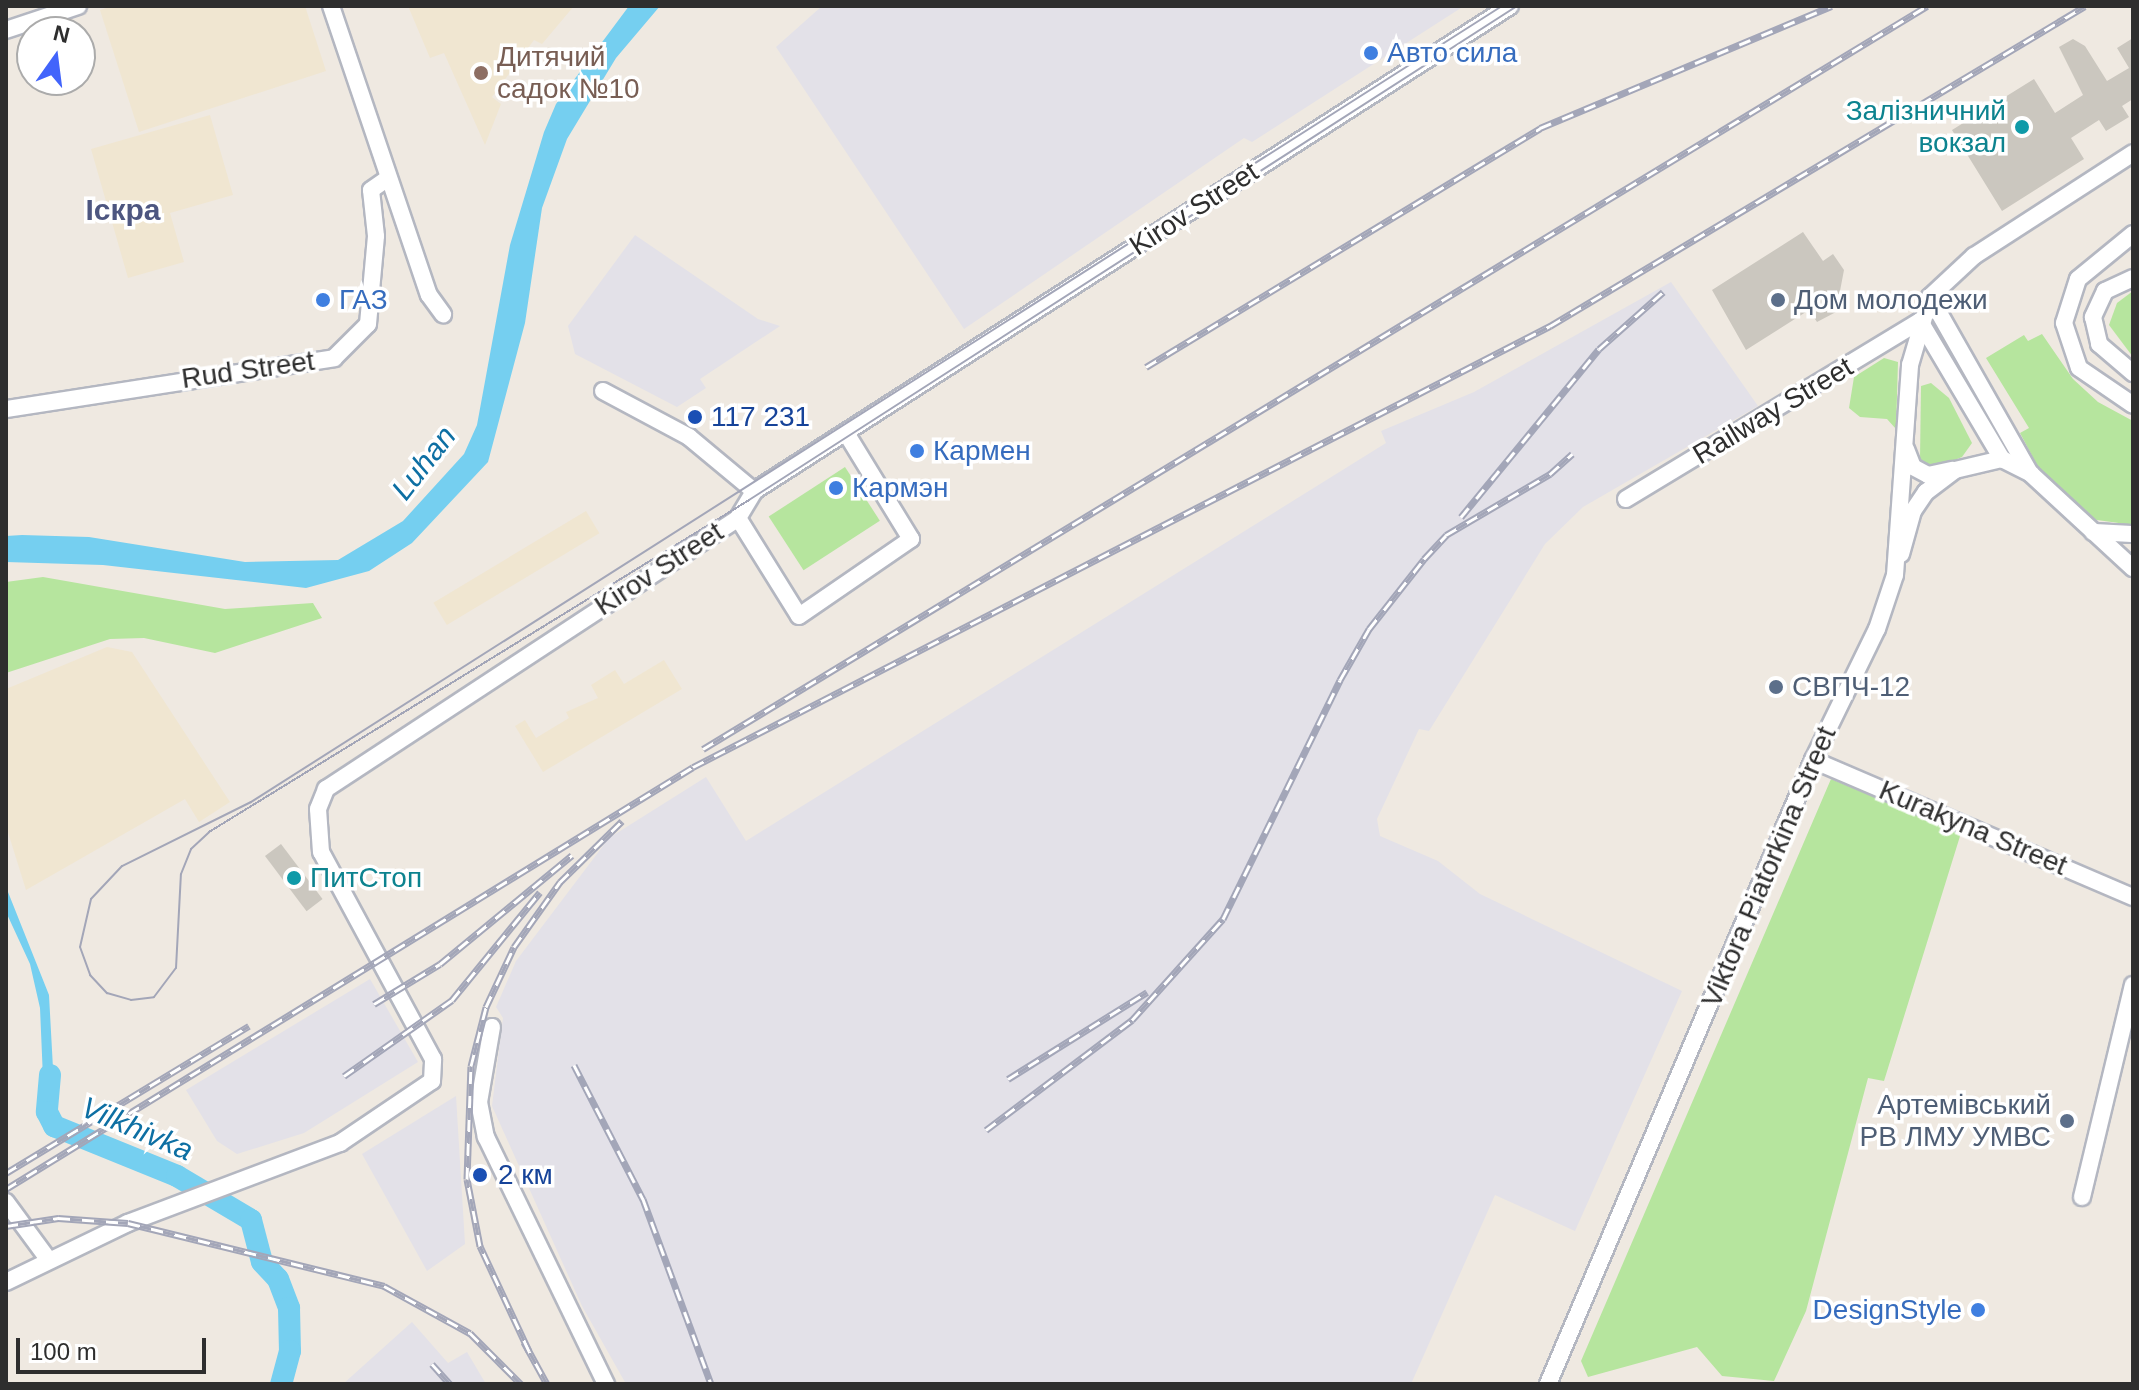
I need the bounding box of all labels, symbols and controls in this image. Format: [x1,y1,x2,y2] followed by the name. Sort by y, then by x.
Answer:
[16,16,96,96] north arrow
[51,20,72,48] text: N
[1387,36,1517,70] place label: Авто сила
[497,40,640,106] place label: Дитячий садок №10
[1362,44,1380,62] marker: Авто сила
[472,64,490,82] marker: Дитячий садок №10
[1846,94,2006,160] place label: Залізничний вокзал
[2013,118,2031,136] marker: Залізничний вокзал
[1124,155,1264,263] street label: Kirov Street
[85,192,161,228] district label: Іскра
[339,283,388,317] place label: ГАЗ
[1794,283,1988,317] place label: Дом молодежи
[314,291,332,309] marker: ГАЗ
[1769,291,1787,309] marker: Дом молодежи
[179,344,317,396] street label: Rud Street
[1687,350,1859,472] street label: Railway Street
[711,400,810,434] place label: 117 231
[686,408,704,426] marker: 117 231
[384,419,464,507] water label: Luhan
[933,434,1031,468] place label: Кармен
[908,442,926,460] marker: Кармен
[852,471,948,505] place label: Кармэн
[827,479,845,497] marker: Кармэн
[589,515,729,623] street label: Kirov Street
[1792,670,1910,704] place label: СВПЧ-12
[1767,678,1785,696] marker: СВПЧ-12
[1695,722,1843,1012] street label: Viktora Piatorkina Street
[1874,773,2072,883] street label: Kurakyna Street
[310,861,422,895] place label: ПитСтоп
[285,869,303,887] marker: ПитСтоп
[1860,1088,2051,1154] place label: Артемівський РВ ЛМУ УМВС
[76,1089,198,1169] water label: Vilkhivka
[2058,1112,2076,1130] marker: Артемівський РВ ЛМУ УМВС
[498,1158,553,1192] place label: 2 км
[469,1164,491,1186] marker: 2 км
[1813,1293,1962,1327] place label: DesignStyle
[1969,1301,1987,1319] marker: DesignStyle
[20,1322,210,1372] scale bar
[30,1338,97,1365] text: 100 m

